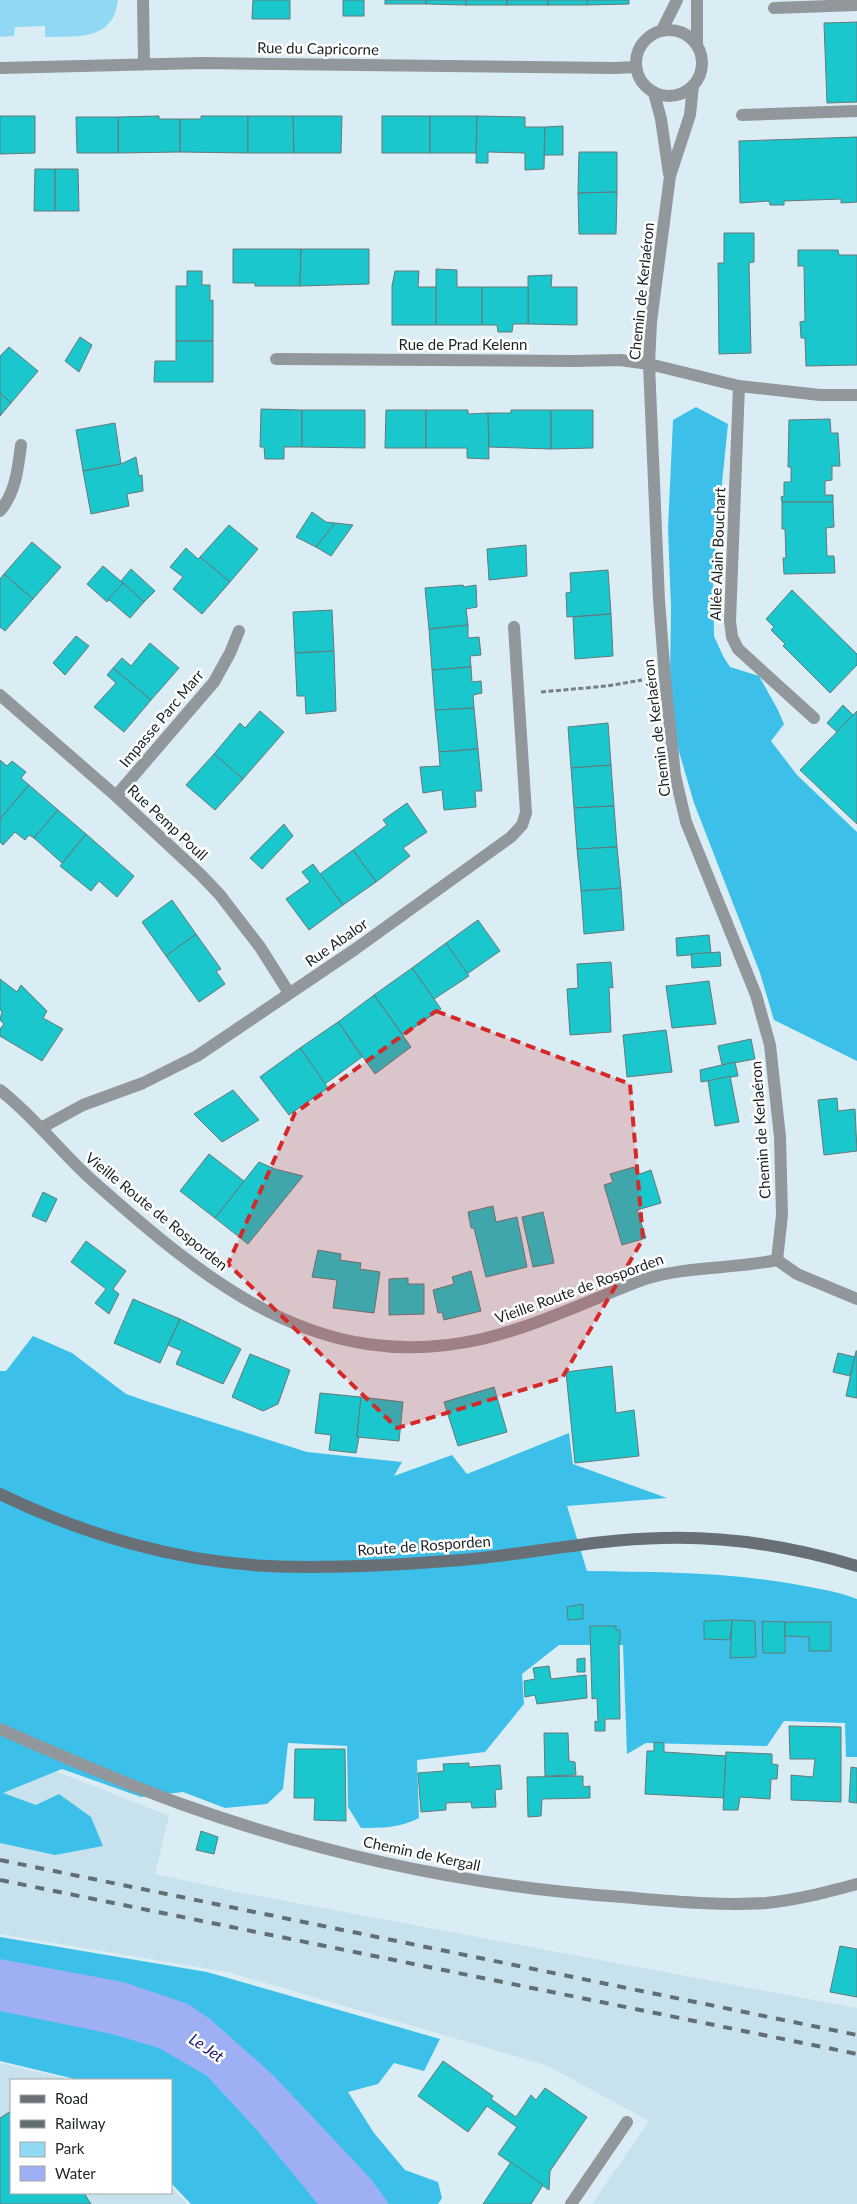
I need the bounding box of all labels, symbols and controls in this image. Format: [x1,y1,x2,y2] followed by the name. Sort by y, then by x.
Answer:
[257,38,379,58] street label: Rue du Capricorne
[625,221,657,361] street label: Chemin de Kerlaéron
[399,335,527,353] street label: Rue de Prad Kelenn
[706,486,728,621] street label: Allée Alain Bouchart
[639,658,673,798] street label: Chemin de Kerlaéron
[115,665,207,770] street label: Impasse Parc Marr
[124,780,212,864] street label: Rue Pemp Poull
[301,914,371,970] street label: Rue Abalor
[746,1060,774,1200] street label: Chemin de Kerlaéron
[82,1148,232,1274] street label: Vieille Route de Rosporden
[492,1249,666,1327] street label: Vieille Route de Rosporden
[357,1531,491,1559] street label: Route de Rosporden
[362,1832,482,1874] street label: Chemin de Kergall
[186,2029,228,2066] water label: Le Jet
[10,2079,172,2194] legend
[55,2089,88,2107] text: Road
[55,2114,106,2132] text: Railway
[55,2139,85,2157] text: Park
[55,2164,96,2182] text: Water

